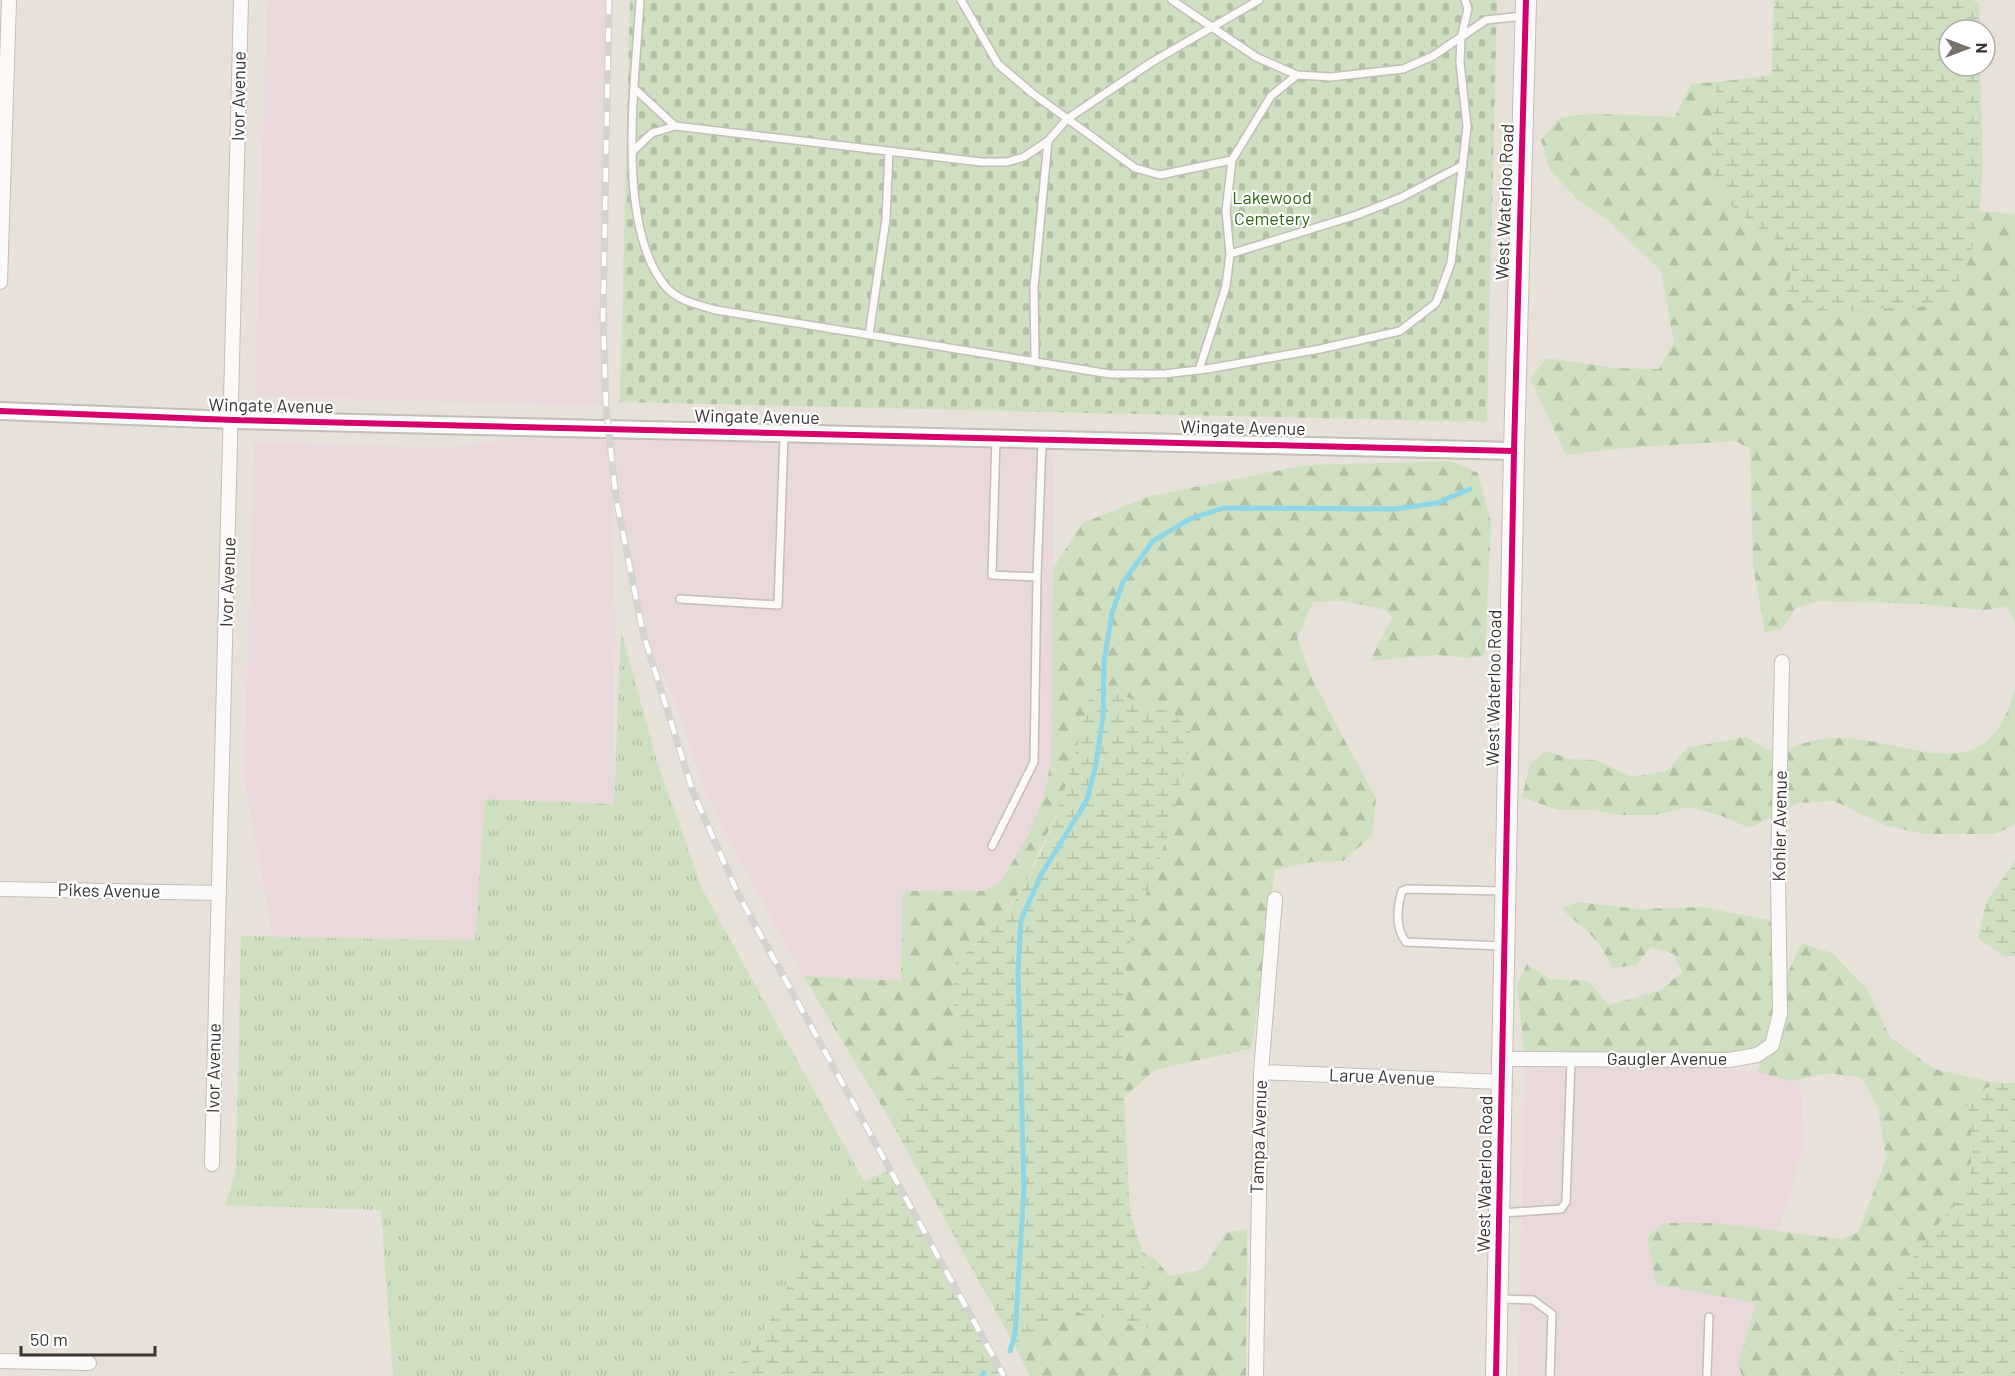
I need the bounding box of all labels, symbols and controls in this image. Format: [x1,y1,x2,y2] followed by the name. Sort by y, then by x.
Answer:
[1937,18,1997,78] north arrow
[1973,43,1992,53] text: N
[226,51,250,141] street label: Ivor Avenue
[1490,123,1518,281] street label: West Waterloo Road
[1232,186,1312,229] park label: Lakewood Cemetery
[208,393,334,417] street label: Wingate Avenue
[694,404,820,428] street label: Wingate Avenue
[1180,415,1306,439] street label: Wingate Avenue
[214,537,240,627] street label: Ivor Avenue
[1481,609,1505,767] street label: West Waterloo Road
[1767,770,1791,882] street label: Kohler Avenue
[57,878,161,902] street label: Pikes Avenue
[201,1023,225,1113] street label: Ivor Avenue
[1607,1047,1727,1069] street label: Gaugler Avenue
[1329,1063,1435,1089] street label: Larue Avenue
[1245,1080,1271,1194] street label: Tampa Avenue
[1472,1095,1496,1253] street label: West Waterloo Road
[21,1319,154,1357] scale bar
[30,1328,68,1350] text: 50 m

